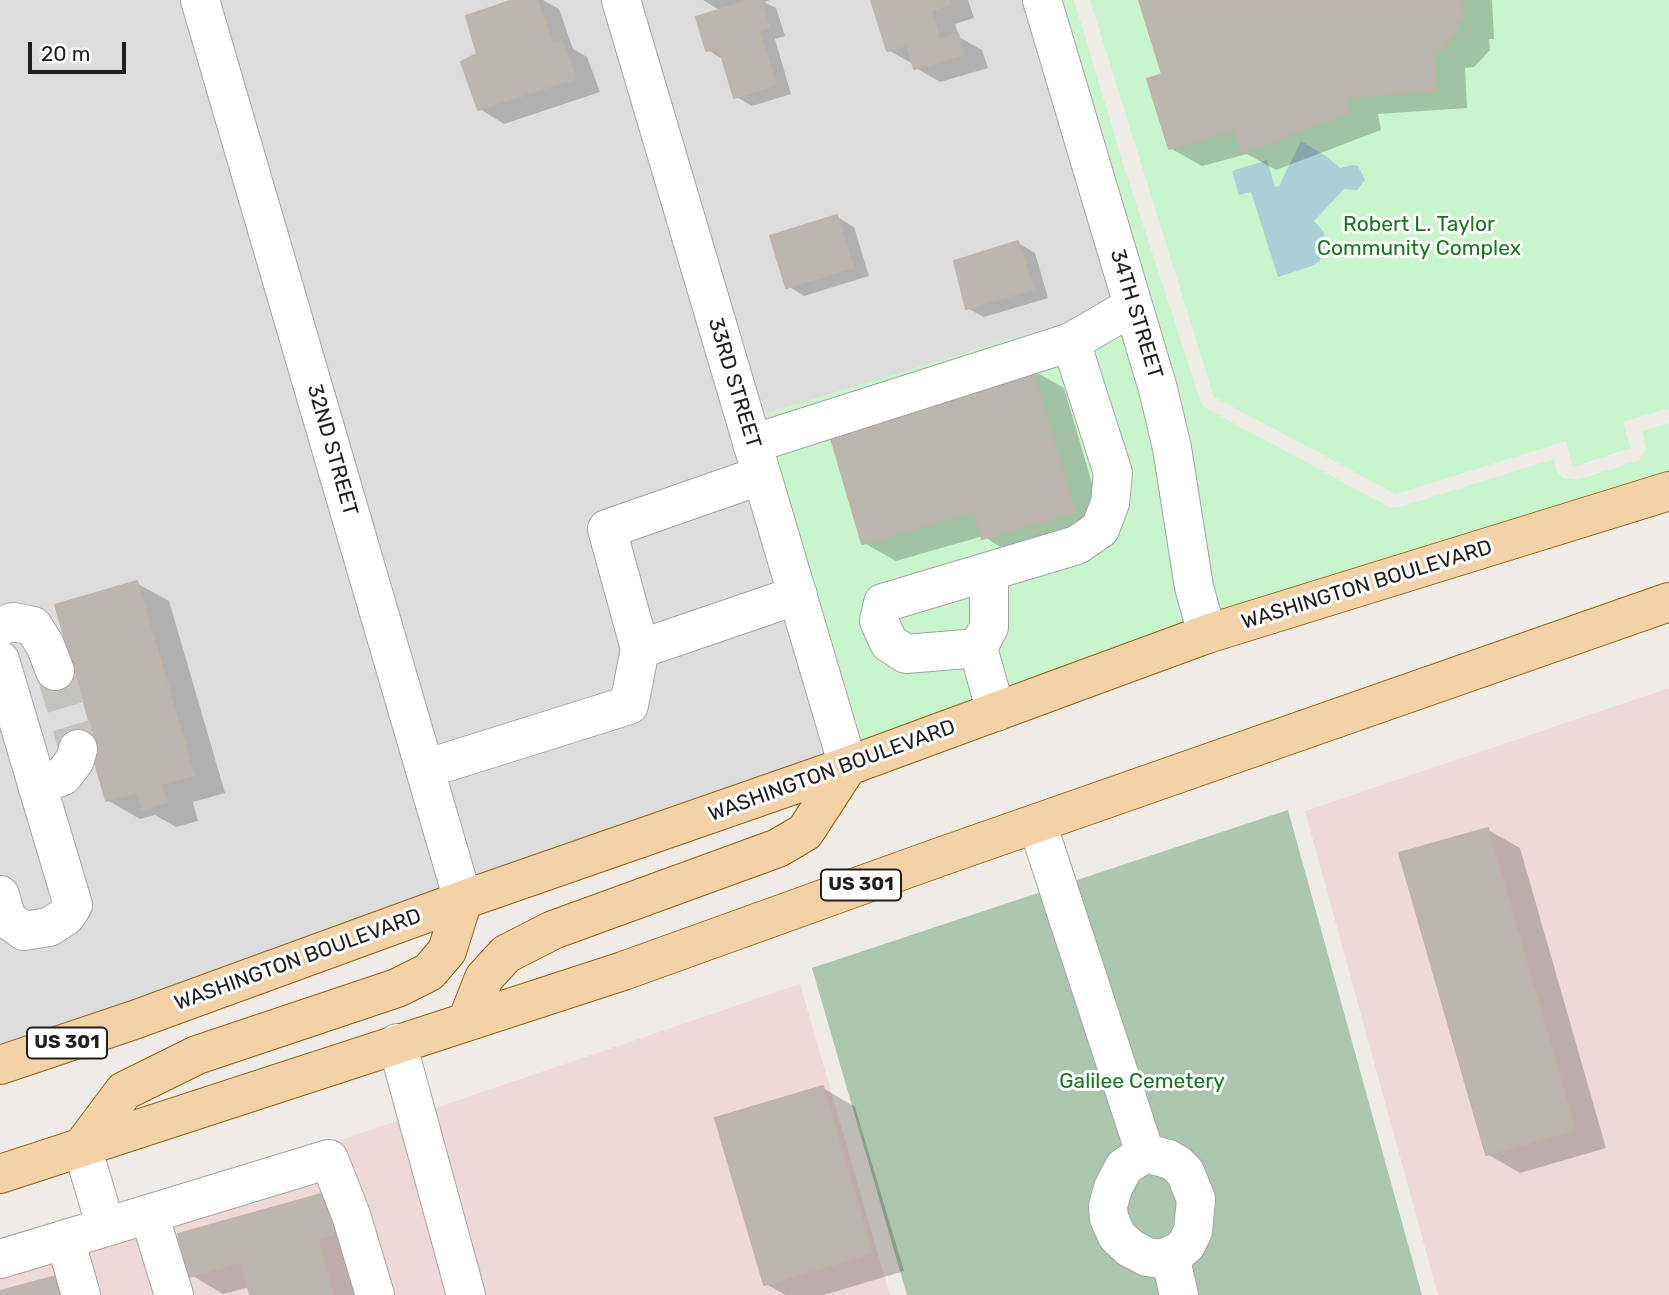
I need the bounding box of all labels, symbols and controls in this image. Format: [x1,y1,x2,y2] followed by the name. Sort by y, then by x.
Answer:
[32,28,130,72] scale bar
[41,41,90,66] text: 20 m
[1317,212,1521,262] park label: Robert L. Taylor Community Complex
[1104,246,1168,382] street label: 34TH STREET
[702,315,766,451] street label: 33RD STREET
[301,381,363,519] street label: 32ND STREET
[1239,535,1495,635] street label: WASHINGTON BOULEVARD
[705,715,959,827] street label: WASHINGTON BOULEVARD
[821,870,901,900] road number: US 301
[171,904,425,1016] street label: WASHINGTON BOULEVARD
[27,1028,107,1058] road number: US 301
[1059,1069,1225,1095] park label: Galilee Cemetery

